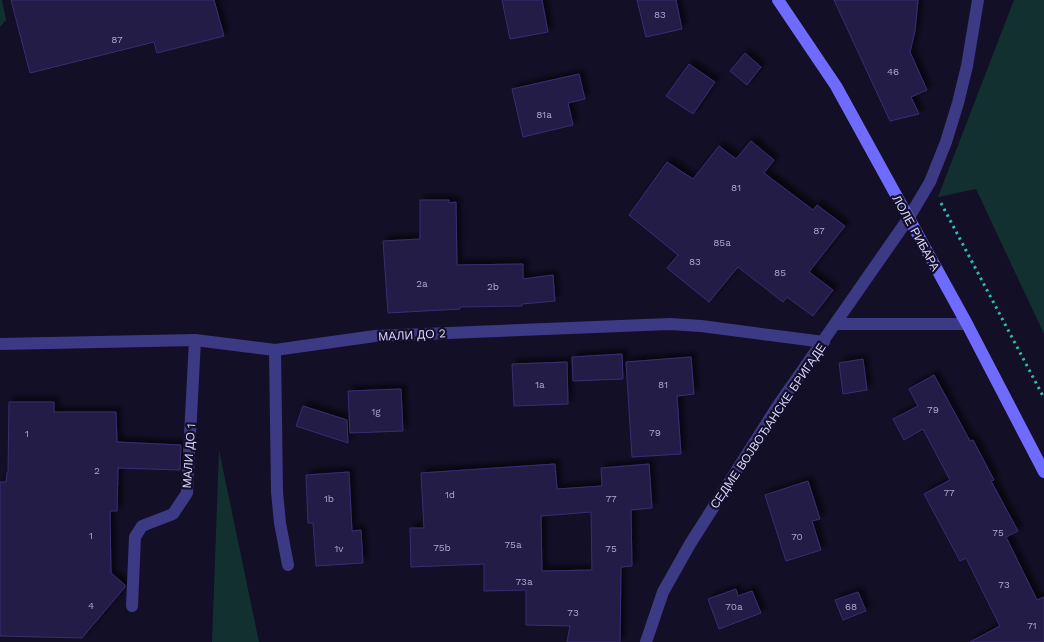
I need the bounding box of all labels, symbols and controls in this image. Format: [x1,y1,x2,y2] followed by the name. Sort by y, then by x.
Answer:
[654,9,666,20] house number: 83
[111,34,123,45] house number: 87
[887,66,899,77] house number: 46
[536,109,552,120] house number: 81a
[731,182,741,193] house number: 81
[889,193,943,273] street label: ЛОЛЕ РИБАРА
[813,225,825,236] house number: 87
[713,237,731,248] house number: 85a
[689,256,701,267] house number: 83
[774,267,786,278] house number: 85
[416,278,428,289] house number: 2a
[487,281,499,292] house number: 2b
[378,326,446,344] street label: МАЛИ ДО 2
[707,341,829,511] street label: СЕДМЕ ВОЈВОЂАНСКЕ БРИГАДЕ
[535,379,545,390] house number: 1a
[658,379,668,390] house number: 81
[927,404,939,415] house number: 79
[371,406,381,417] house number: 1g
[180,423,198,489] street label: МАЛИ ДО 1
[649,427,661,438] house number: 79
[25,428,29,439] house number: 1
[94,465,100,476] house number: 2
[943,487,955,498] house number: 77
[445,489,455,500] house number: 1d
[324,493,334,504] house number: 1b
[605,493,617,504] house number: 77
[992,527,1004,538] house number: 75
[89,530,93,541] house number: 1
[791,531,803,542] house number: 70
[504,539,522,550] house number: 75a
[433,542,451,553] house number: 75b
[334,543,344,554] house number: 1v
[605,543,617,554] house number: 75
[515,576,533,587] house number: 73a
[998,579,1010,590] house number: 73
[88,600,94,611] house number: 4
[725,601,743,612] house number: 70a
[845,601,857,612] house number: 68
[567,607,579,618] house number: 73
[1027,620,1037,631] house number: 71

